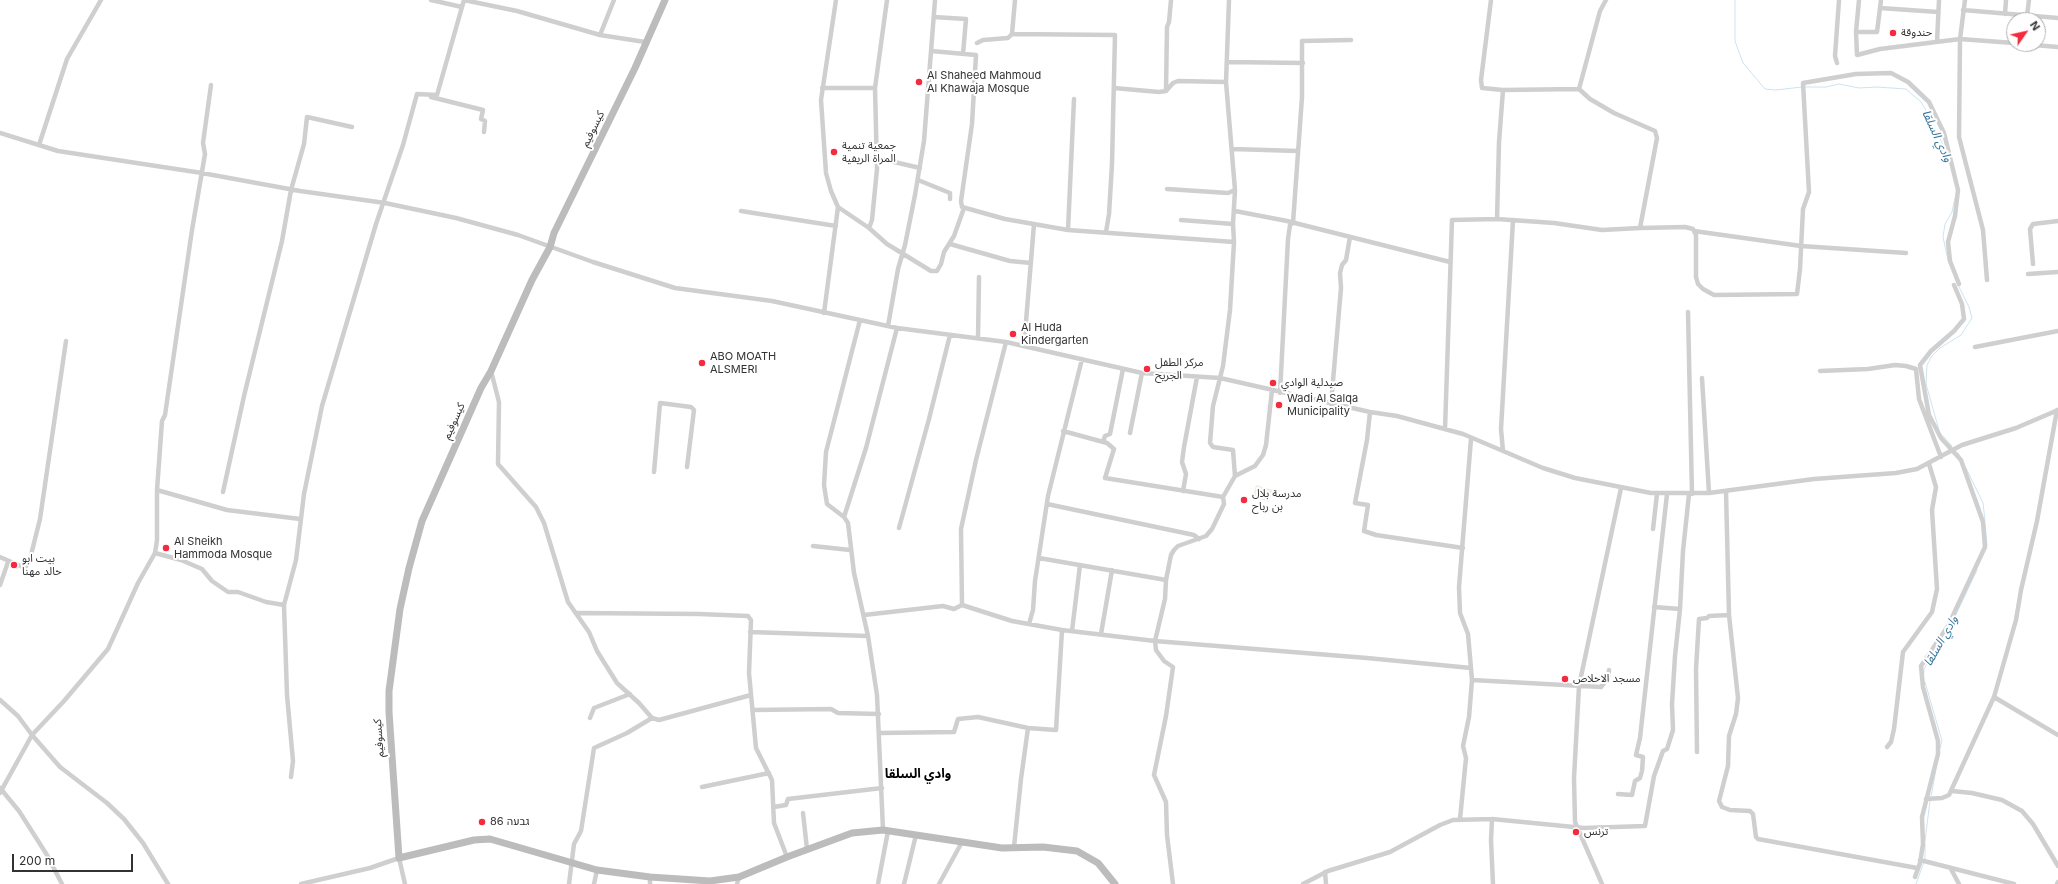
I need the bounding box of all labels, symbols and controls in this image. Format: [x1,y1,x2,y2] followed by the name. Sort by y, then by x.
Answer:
[2006,12,2046,52] north arrow
[2027,18,2043,33] text: N
[1901,26,1932,40] place label: حندوقة
[1888,28,1898,38] marker: حندوقة
[927,69,1041,95] place label: Al Shaheed Mahmoud Al Khawaja Mosque
[914,77,924,87] marker: Al Shaheed Mahmoud Al Khawaja Mosque
[1919,108,1955,164] water label: وادي السلقا
[579,109,607,149] street label: كيسوفيم
[842,139,896,165] place label: جمعية تنمية المراة الريفية
[829,147,839,157] marker: جمعية تنمية المراة الريفية
[1021,321,1088,347] place label: Al Huda Kindergarten
[1008,329,1018,339] marker: Al Huda Kindergarten
[710,350,776,376] place label: ABO MOATH ALSMERI
[1155,356,1203,382] place label: مركز الطفل الجريح
[697,358,707,368] marker: ABO MOATH ALSMERI
[1142,364,1152,374] marker: مركز الطفل الجريح
[1281,376,1343,390] place label: صيدلية الوادي
[1268,378,1278,388] marker: صيدلية الوادي
[1287,392,1358,418] place label: Wadi Al Salqa Municipality
[1274,400,1284,410] marker: Wadi Al Salqa Municipality
[440,401,468,441] street label: كيسوفيم
[1252,487,1302,513] place label: مدرسة بلال بن رباح
[1239,495,1249,505] marker: مدرسة بلال بن رباح
[174,535,272,561] place label: Al Sheikh Hammoda Mosque
[161,543,171,553] marker: Al Sheikh Hammoda Mosque
[22,552,62,578] place label: بيت ابو خالد مهنا
[9,560,19,570] marker: بيت ابو خالد مهنا
[1921,613,1961,669] water label: وادي السلقا
[1573,672,1641,686] place label: مسجد الاخلاص
[1560,674,1570,684] marker: مسجد الاخلاص
[371,718,387,758] street label: كيسوفيم
[885,766,951,782] district label: وادي السلقا
[490,815,530,829] place label: גבעה 86
[477,817,487,827] marker: גבעה 86
[1584,825,1608,839] place label: ترنس
[1571,827,1581,837] marker: ترنس
[14,846,135,872] scale bar
[19,853,55,868] text: 200 m

